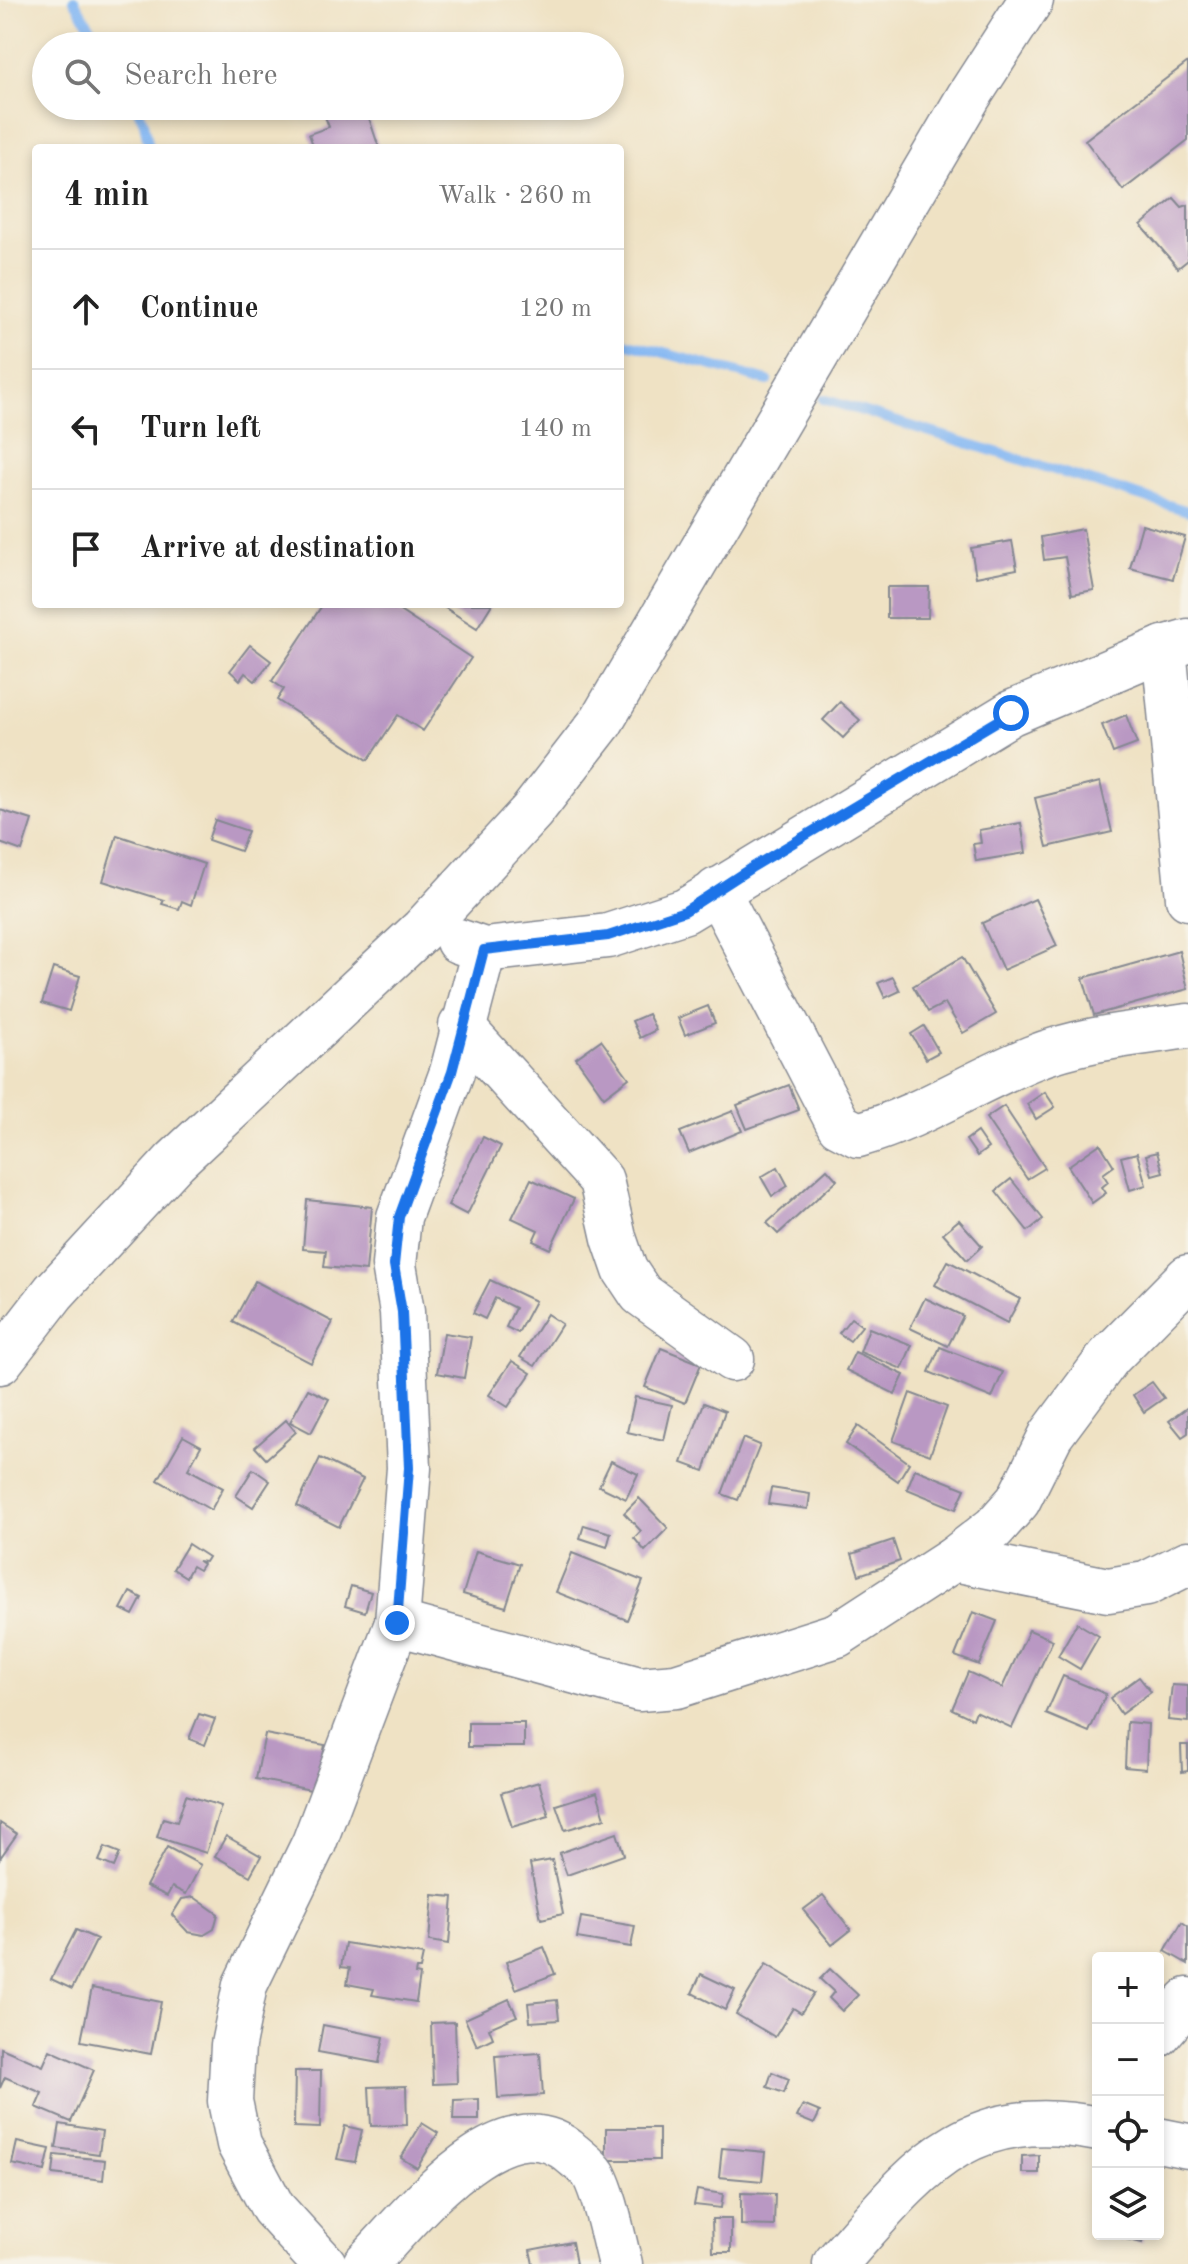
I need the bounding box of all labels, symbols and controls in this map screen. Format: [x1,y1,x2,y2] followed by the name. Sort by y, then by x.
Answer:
[32,32,624,120] search box
[60,54,104,98] icon: search
[124,61,278,91] text: Search here
[64,179,149,213] text: 4 min
[438,183,592,209] text: Walk · 260 m
[64,287,108,331] icon: ahead
[140,294,259,324] text: Continue
[519,296,592,322] text: 120 m
[64,407,108,451] icon: left
[140,414,261,444] text: Turn left
[519,416,592,442] text: 140 m
[64,527,108,571] icon: arrive
[140,534,415,564] text: Arrive at destination
[993,695,1029,731] route start
[379,1605,415,1641] route end
[1092,1952,1164,2240] map controls
[1092,1952,1164,2024] button: +
[1092,2024,1164,2096] button: −
[1092,2096,1164,2168] button: locate
[1092,2168,1164,2240] button: layers

